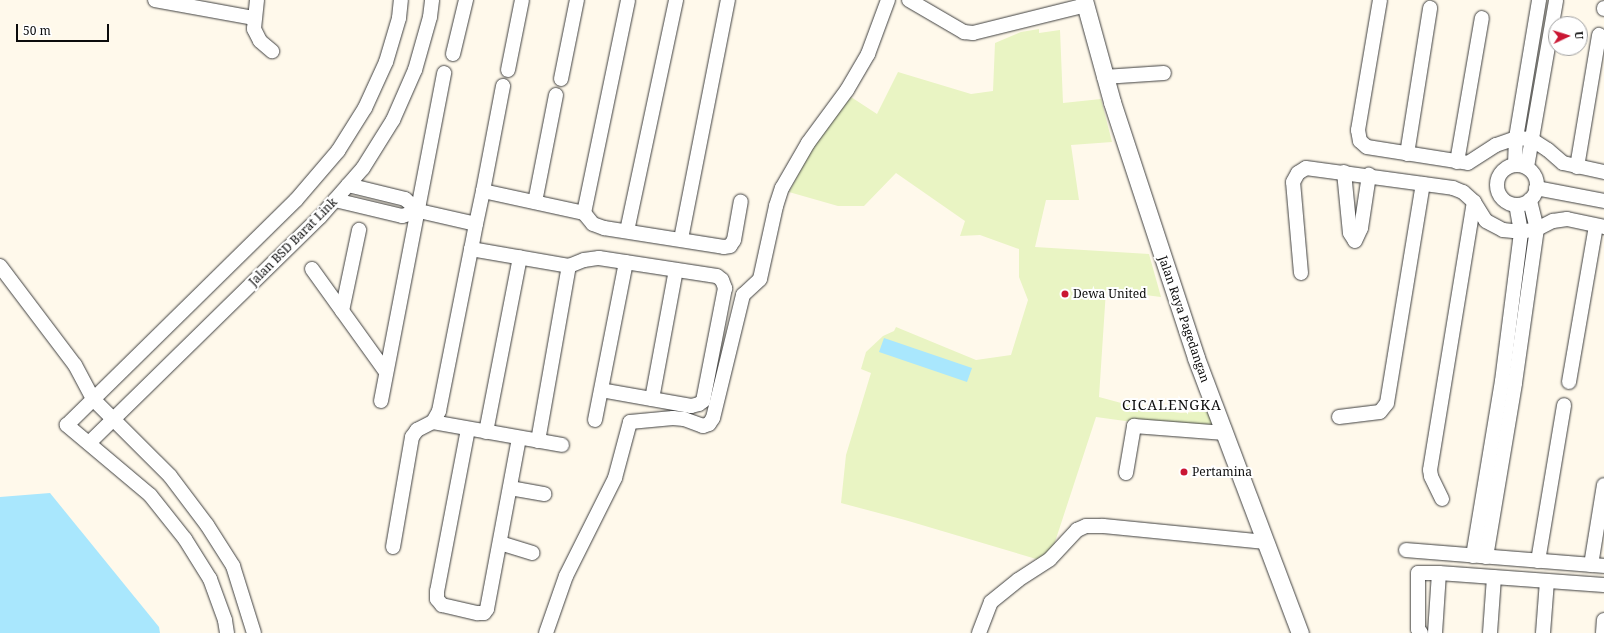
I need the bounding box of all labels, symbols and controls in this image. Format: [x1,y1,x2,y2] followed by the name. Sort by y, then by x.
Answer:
[18,16,111,42] scale bar
[1548,16,1588,56] north arrow
[23,22,51,39] text: 50 m
[1572,31,1587,40] text: U
[246,195,340,289] street label: Jalan BSD Barat Link
[1156,254,1212,384] street label: Jalan Raya Pagedangan
[1073,287,1147,301] place label: Dewa United
[1060,289,1070,299] marker: Dewa United
[1122,397,1222,413] district label: CICALENGKA
[1192,465,1252,479] place label: Pertamina
[1179,467,1189,477] marker: Pertamina

